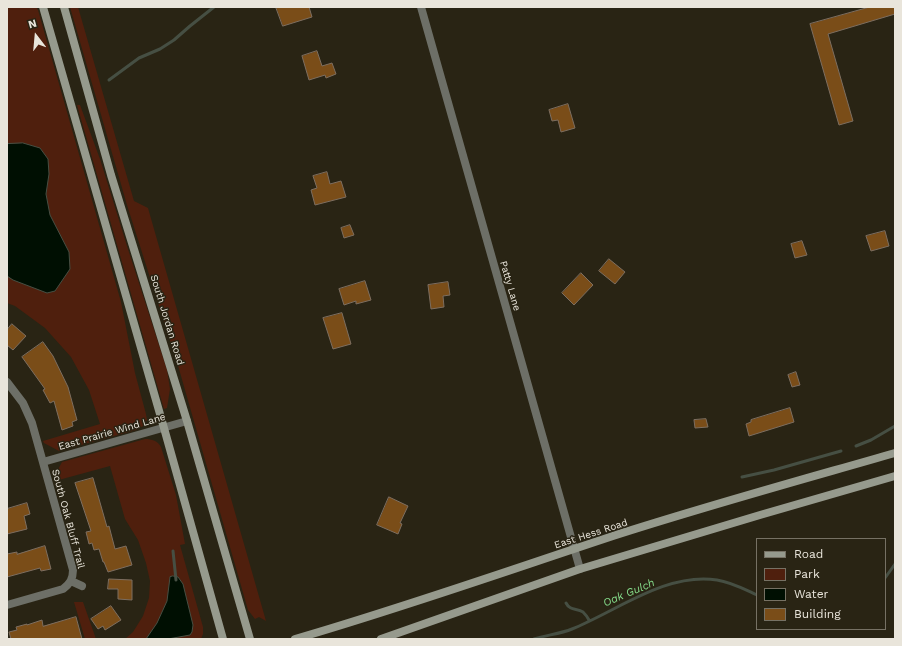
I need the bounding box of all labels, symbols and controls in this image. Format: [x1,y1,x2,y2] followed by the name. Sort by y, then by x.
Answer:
[16,16,56,56] north arrow
[27,17,38,31] text: N
[497,260,523,312] street label: Patty Lane
[148,273,186,367] street label: South Jordan Road
[57,411,167,453] street label: East Prairie Wind Lane
[49,468,87,570] street label: South Oak Bluff Trail
[553,517,629,551] street label: East Hess Road
[756,538,886,630] legend
[794,547,823,561] text: Road
[794,567,820,581] text: Park
[601,576,657,610] water label: Oak Gulch
[794,587,828,601] text: Water
[794,607,841,621] text: Building

